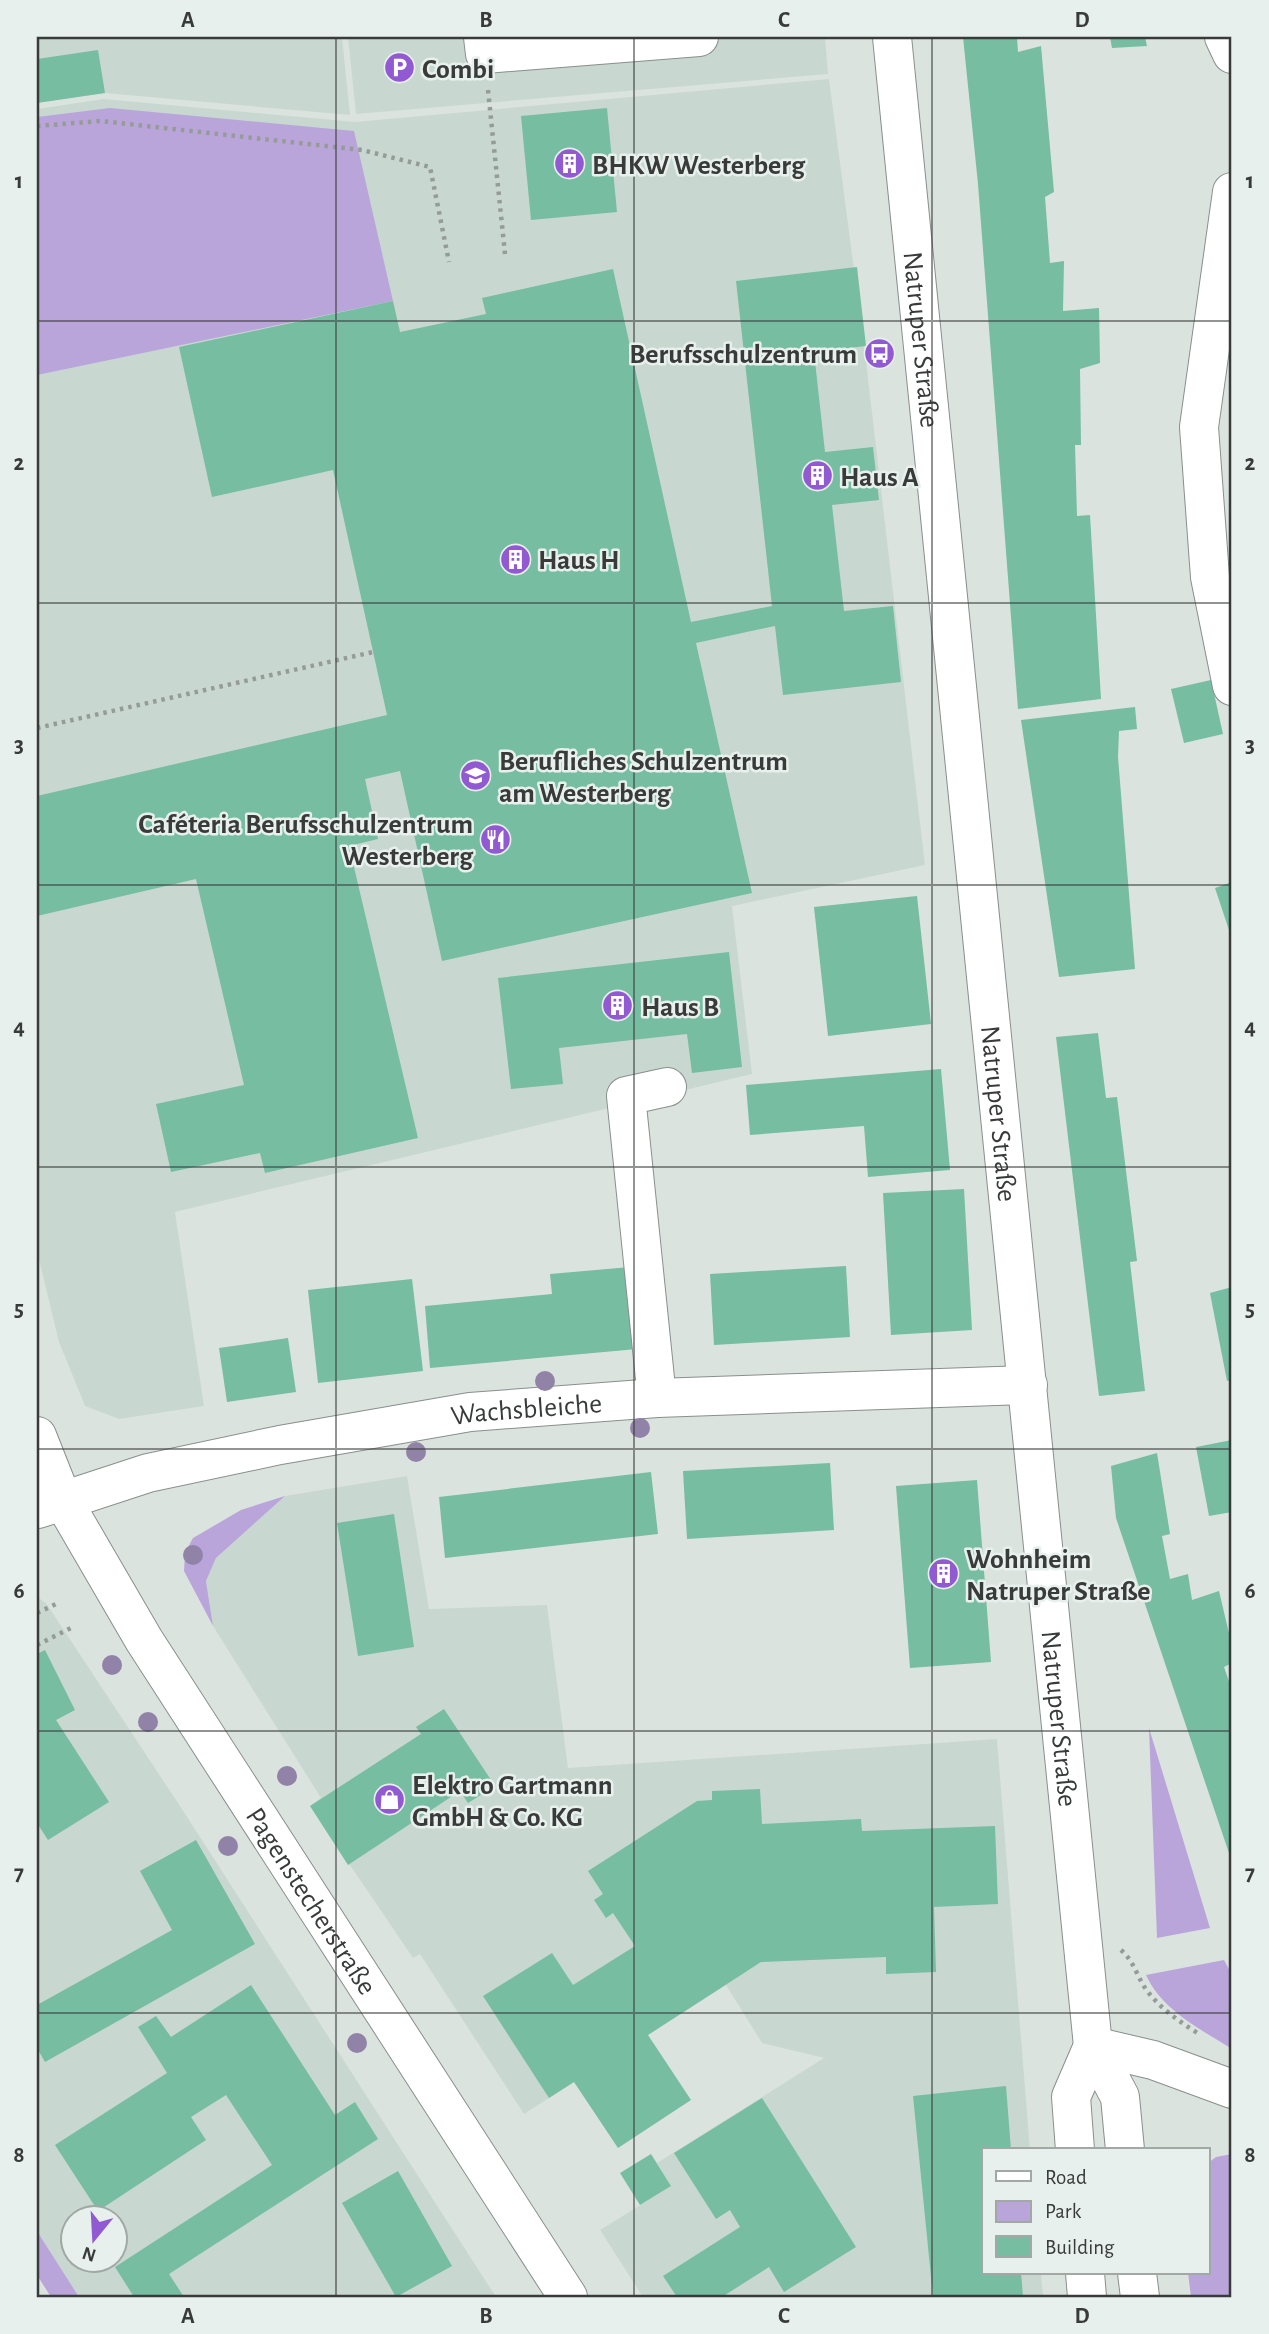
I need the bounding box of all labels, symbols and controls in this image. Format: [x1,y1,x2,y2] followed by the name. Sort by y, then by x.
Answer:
[181,9,195,32] text: A
[479,9,493,32] text: B
[778,9,790,32] text: C
[1074,9,1090,32] text: D
[382,51,416,85] parking icon: Combi
[422,56,494,84] place label: Combi
[552,147,586,181] building icon: BHKW Westerberg
[592,152,806,180] place label: BHKW Westerberg
[15,170,23,193] text: 1
[1246,170,1254,193] text: 1
[898,250,943,429] street label: Natruper Straße
[863,336,897,370] bus stop icon: Berufsschulzentrum
[629,341,857,369] place label: Berufsschulzentrum
[14,452,25,475] text: 2
[1245,452,1256,475] text: 2
[800,459,834,493] building icon: Haus A
[840,464,919,492] place label: Haus A
[498,542,532,576] building icon: Haus H
[538,547,620,575] place label: Haus H
[14,734,24,757] text: 3
[1245,734,1255,757] text: 3
[499,748,788,808] place label: Berufliches Schulzentrum am Westerberg
[459,759,493,793] school or university icon: Berufliches Schulzentrum am Westerberg
[138,811,474,871] place label: Caféteria Berufsschulzentrum Westerberg
[479,822,513,856] restaurant icon: Caféteria Berufsschulzentrum Westerberg
[601,989,635,1023] building icon: Haus B
[641,994,719,1022] place label: Haus B
[13,1016,25,1039] text: 4
[1244,1016,1256,1039] text: 4
[975,1024,1020,1203] street label: Natruper Straße
[14,1298,24,1321] text: 5
[1245,1298,1255,1321] text: 5
[449,1390,603,1431] street label: Wachsbleiche
[966,1546,1150,1606] place label: Wohnheim Natruper Straße
[926,1557,960,1591] building icon: Wohnheim Natruper Straße
[13,1580,25,1603] text: 6
[1244,1580,1256,1603] text: 6
[1036,1629,1081,1808] street label: Natruper Straße
[412,1772,613,1832] place label: Elektro Gartmann GmbH & Co. KG
[372,1783,406,1817] shop icon: Elektro Gartmann GmbH & Co. KG
[240,1803,381,2000] street label: Pagenstecherstraße
[14,1862,24,1885] text: 7
[1245,1862,1255,1885] text: 7
[13,2144,25,2167] text: 8
[1244,2144,1256,2167] text: 8
[982,2148,1210,2274] legend
[1045,2167,1087,2188] text: Road
[1045,2201,1082,2222] text: Park
[60,2204,130,2274] north arrow
[1045,2237,1115,2258] text: Building
[80,2243,98,2265] text: N
[181,2305,195,2328] text: A
[479,2305,493,2328] text: B
[778,2305,790,2328] text: C
[1074,2305,1090,2328] text: D

